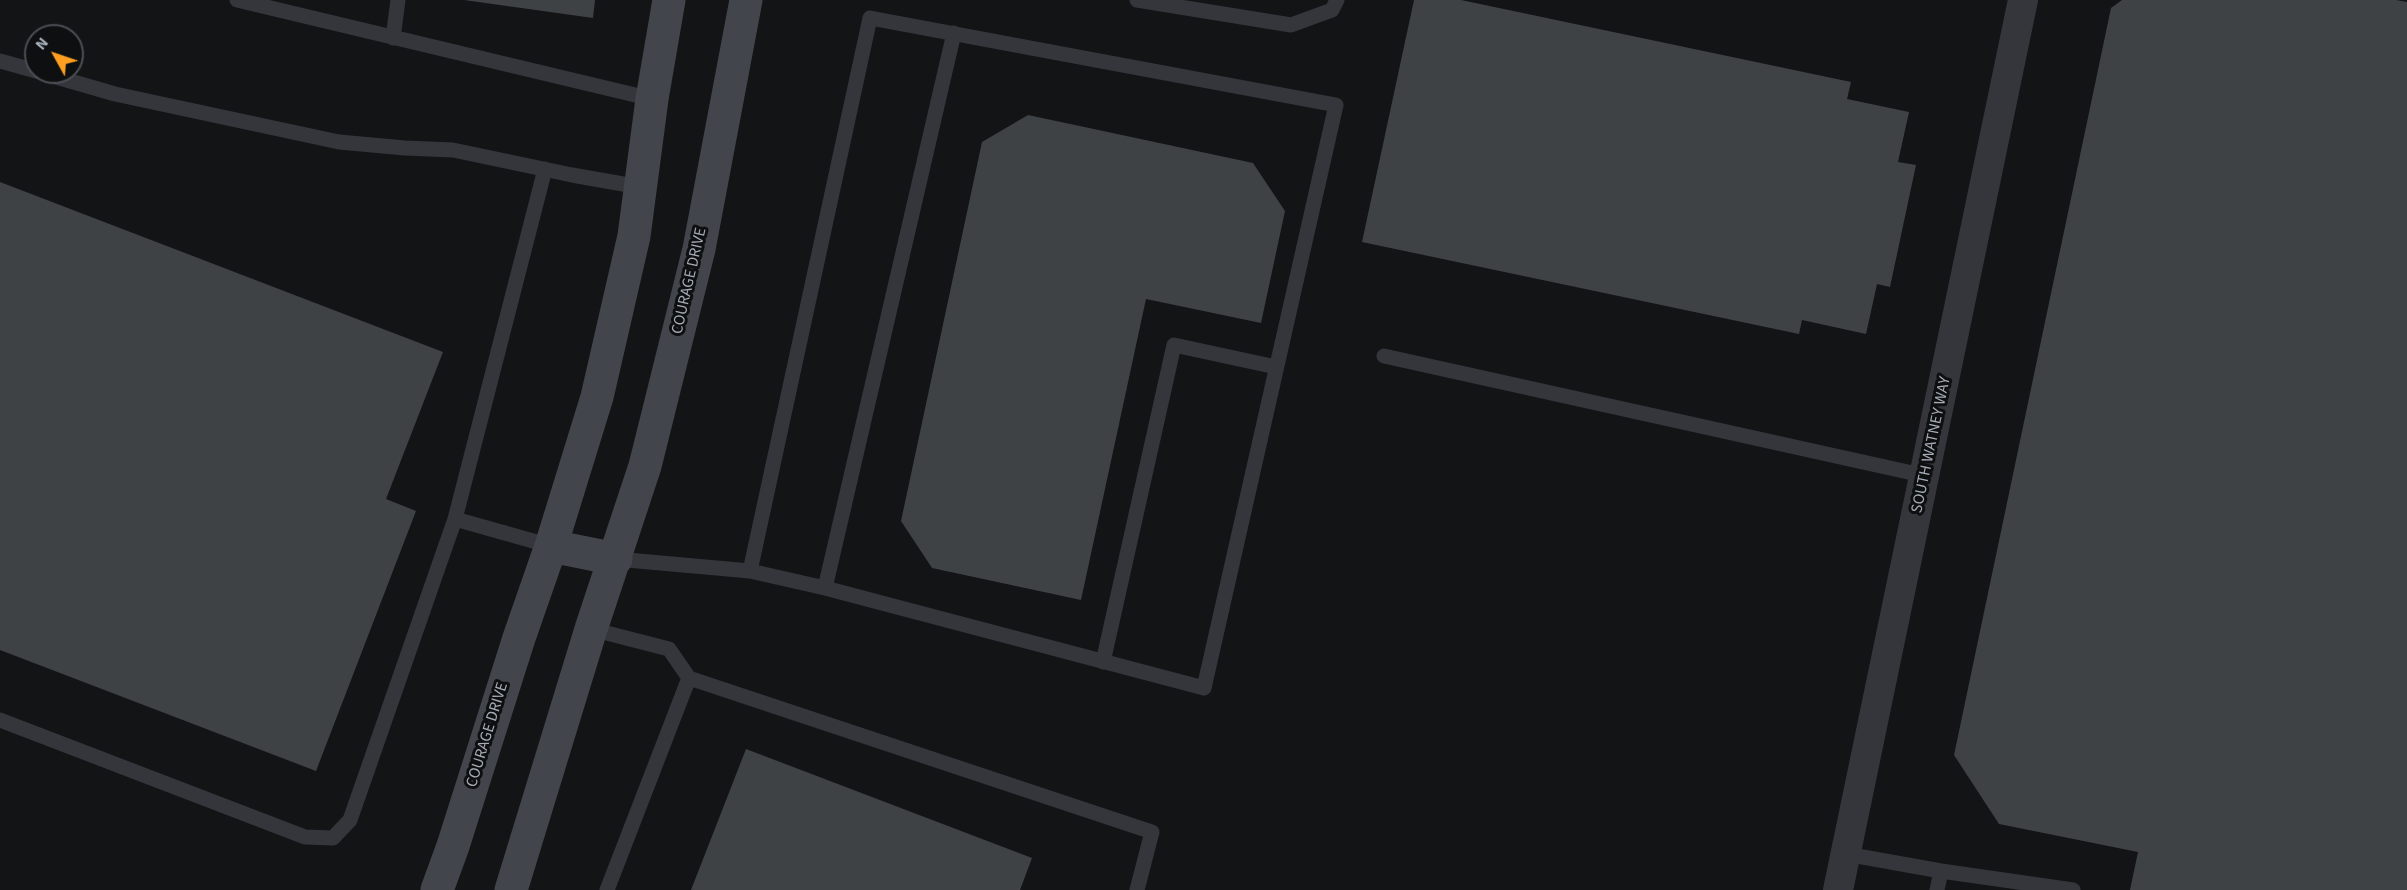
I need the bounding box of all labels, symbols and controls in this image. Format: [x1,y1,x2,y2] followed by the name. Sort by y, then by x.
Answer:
[24,24,84,84] north arrow
[30,33,54,55] text: N
[668,226,712,336] street label: COURAGE DRIVE
[1908,375,1956,515] street label: SOUTH WATNEY WAY
[463,680,513,790] street label: COURAGE DRIVE

